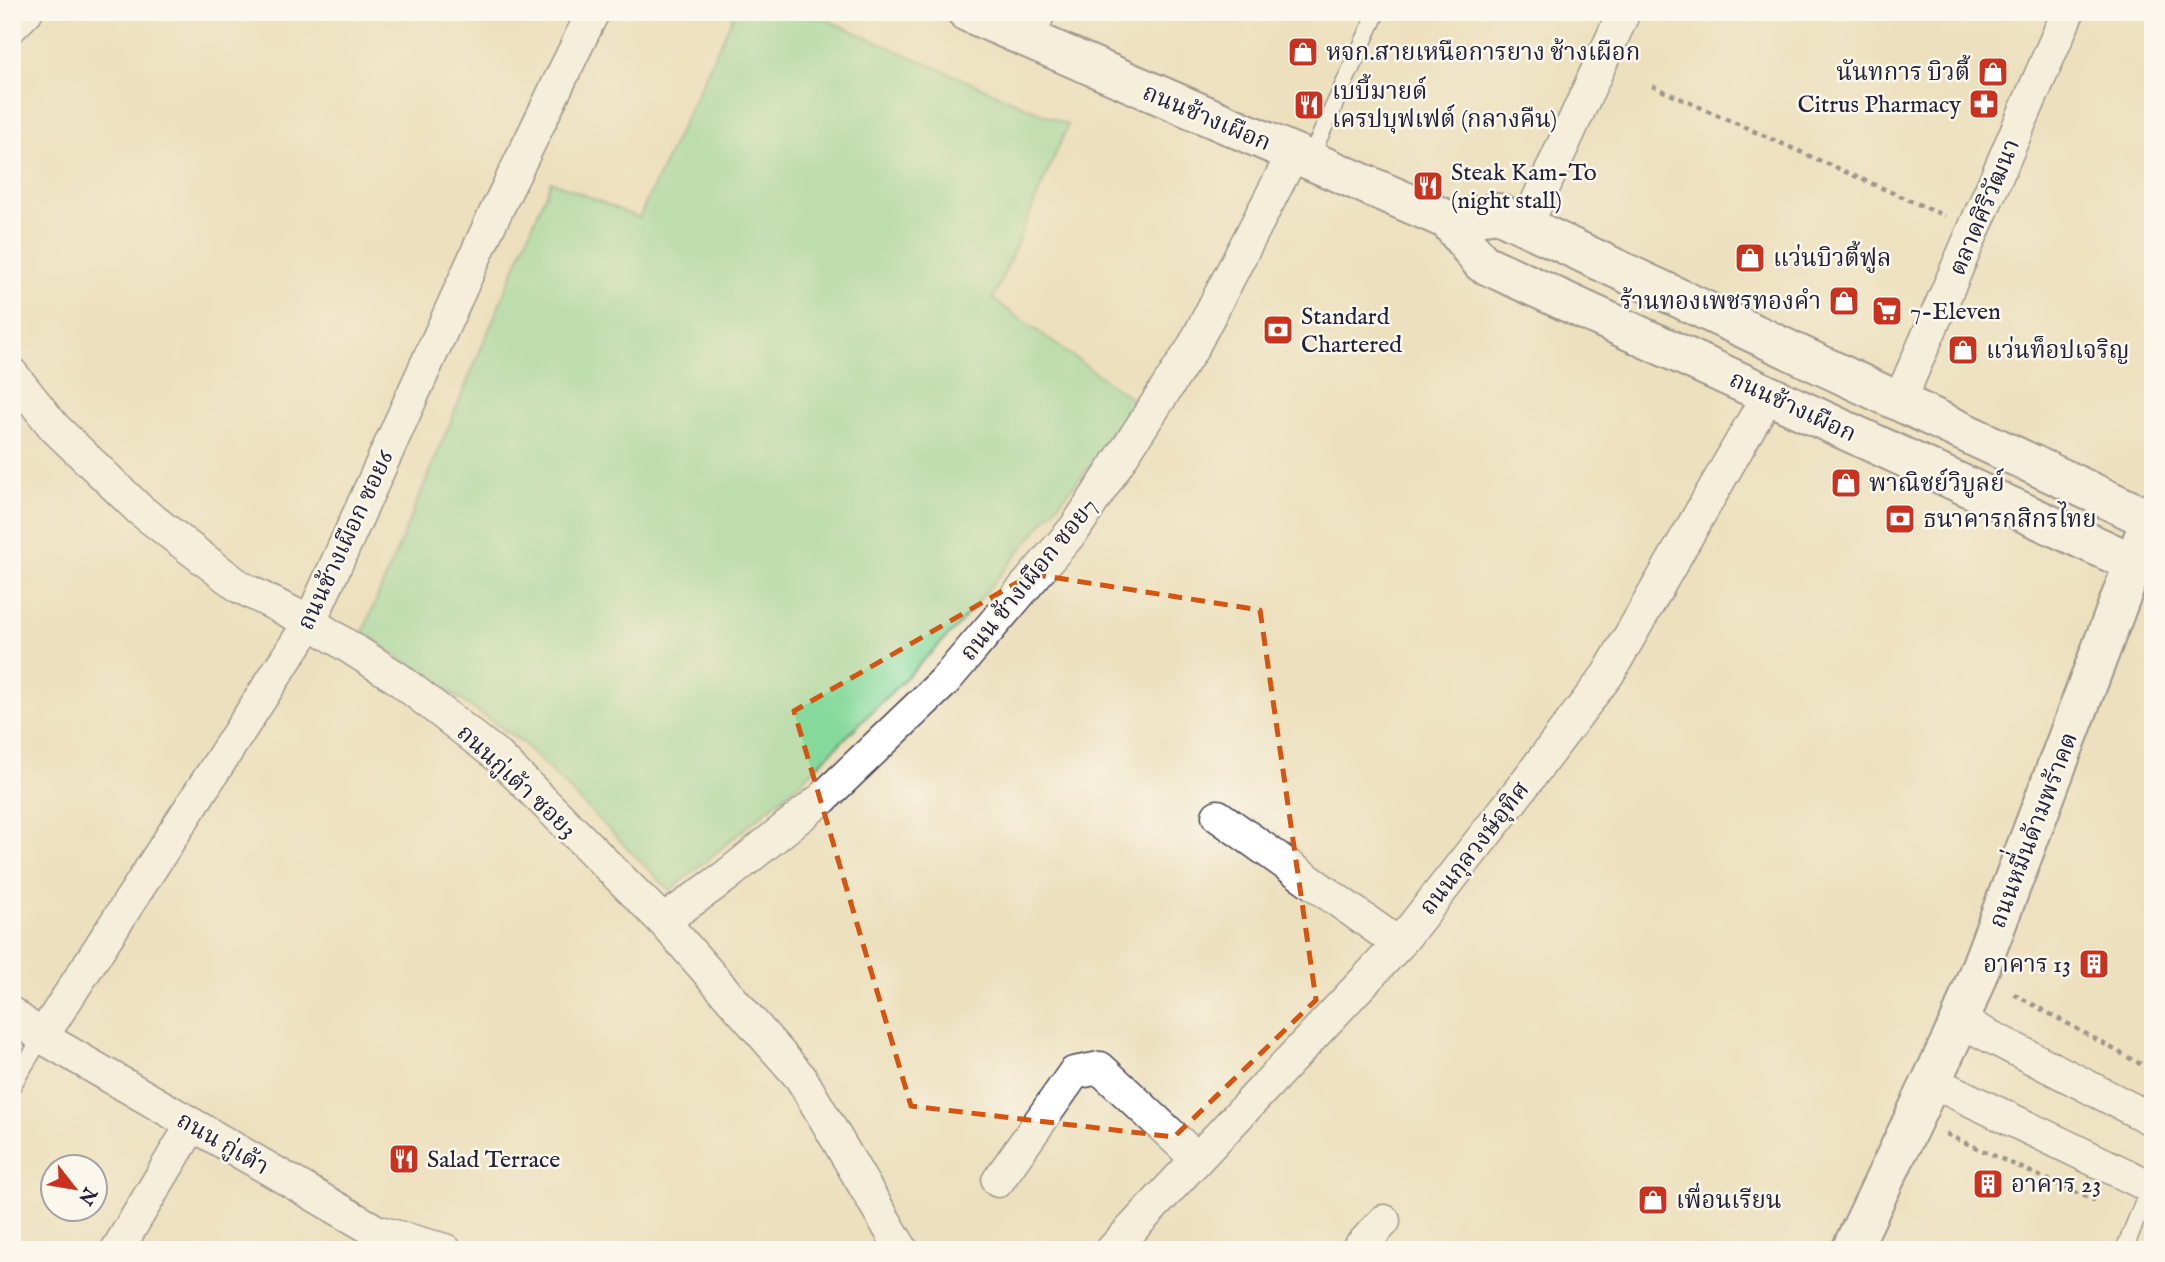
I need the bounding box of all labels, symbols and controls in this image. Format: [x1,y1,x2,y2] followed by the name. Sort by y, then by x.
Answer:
[1286,35,1320,69] shop icon: หจก.สายเหนือการยาง ช้างเผือก
[1326,38,1640,69] place label: หจก.สายเหนือการยาง ช้างเผือก
[1836,54,1971,89] place label: นันทการ บิวตี้
[1976,55,2010,89] shop icon: นันทการ บิวตี้
[1332,73,1557,136] place label: เบบี้มายด์ เครปบุฟเฟต์ (กลางคืน)
[1137,77,1275,159] street label: ถนนช้างเผือก
[1967,87,2001,121] pharmacy icon: Citrus Pharmacy
[1292,88,1326,122] restaurant icon: เบบี้มายด์ เครปบุฟเฟต์ (กลางคืน)
[1798,90,1961,121] place label: Citrus Pharmacy
[1943,135,2028,281] street label: ตลาดศิริวัฒนา
[1451,158,1597,217] place label: Steak Kam-To (night stall)
[1411,169,1445,203] restaurant icon: Steak Kam-To (night stall)
[1773,240,1891,275] place label: แว่นบิวตี้ฟูล
[1733,241,1767,275] shop icon: แว่นบิวตี้ฟูล
[1827,284,1861,318] shop icon: ร้านทองเพชรทองคำ
[1620,287,1821,318] place label: ร้านทองเพชรทองคำ
[1870,294,1904,328] supermarket icon: 7-Eleven
[1910,297,2001,328] place label: 7-Eleven
[1301,302,1402,361] place label: Standard Chartered
[1261,313,1295,347] bank icon: Standard Chartered
[1946,333,1980,367] shop icon: แว่นท็อปเจริญ
[1986,336,2130,367] place label: แว่นท็อปเจริญ
[1724,364,1861,450] street label: ถนนช้างเผือก
[291,445,402,635] street label: ถนนช้างเผือก ซอย6
[1829,466,1863,500] shop icon: พาณิชย์วิบูลย์
[1869,467,2005,500] place label: พาณิชย์วิบูลย์
[954,492,1105,668] street label: ถนน ช้างเผือก ซอย7
[1923,501,2096,536] place label: ธนาคารกสิกรไทย
[1883,502,1917,536] bank icon: ธนาคารกสิกรไทย
[449,718,583,846] street label: ถนนกู่เต้า ซอย3
[1972,724,2086,933] street label: ถนนหมื่่นด้ามพร้าคต
[1412,774,1537,922] street label: ถนนกุลวงษ์อุทิศ
[2077,947,2111,981] building icon: อาคาร 13
[1983,950,2071,981] place label: อาคาร 13
[171,1105,274,1183] street label: ถนน กู่เต้า
[387,1142,421,1176] restaurant icon: Salad Terrace
[427,1145,560,1176] place label: Salad Terrace
[38,1154,108,1224] north arrow
[1971,1167,2005,1201] building icon: อาคาร 23
[2011,1170,2101,1201] place label: อาคาร 23
[72,1182,102,1209] text: N
[1676,1182,1782,1217] place label: เพื่อนเรียน
[1636,1183,1670,1217] shop icon: เพื่อนเรียน

